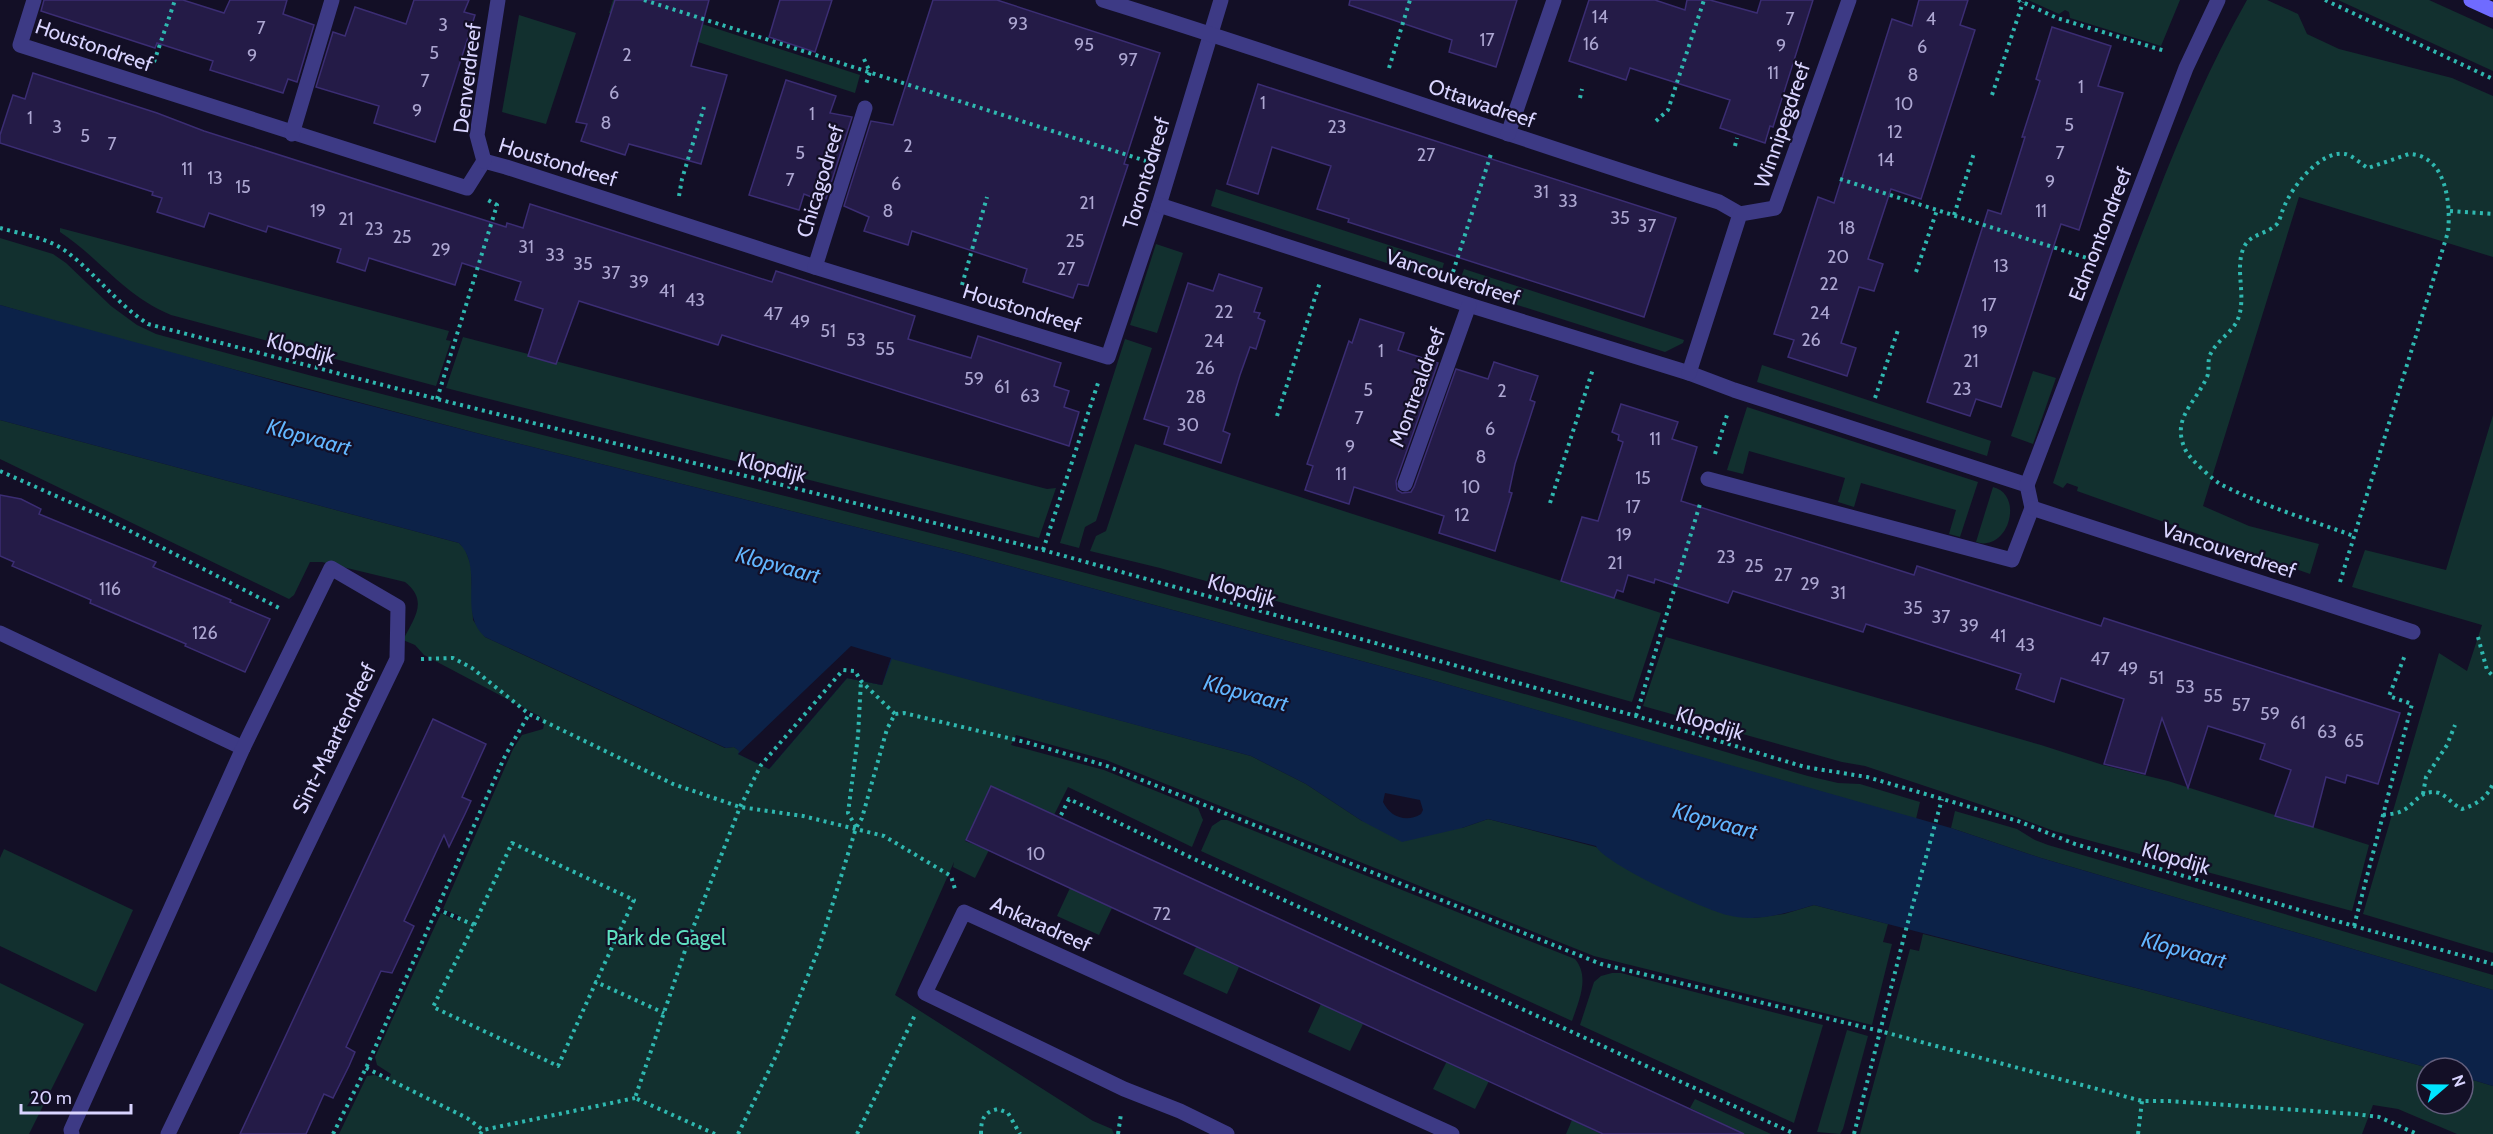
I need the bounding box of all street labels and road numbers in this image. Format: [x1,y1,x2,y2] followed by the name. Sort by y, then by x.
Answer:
[32,13,156,77] street label: Houstondreef
[448,21,486,135] street label: Denverdreef
[1749,59,1815,191] street label: Winnipegdreef
[1425,73,1539,133] street label: Ottawadreef
[1117,114,1175,232] street label: Torontodreef
[791,121,849,241] street label: Chicagodreef
[496,132,620,192] street label: Houstondreef
[2063,164,2137,304] street label: Edmontondreef
[1383,244,1523,310] street label: Vancouverdreef
[960,278,1084,338] street label: Houstondreef
[1384,324,1450,450] street label: Montrealdreef
[264,327,339,370] street label: Klopdijk
[735,446,810,489] street label: Klopdijk
[2159,517,2299,583] street label: Vancouverdreef
[1205,568,1280,613] street label: Klopdijk
[287,659,381,817] street label: Sint-Maartendreef
[1673,701,1748,746] street label: Klopdijk
[2139,836,2214,881] street label: Klopdijk
[987,891,1095,957] street label: Ankaradreef

